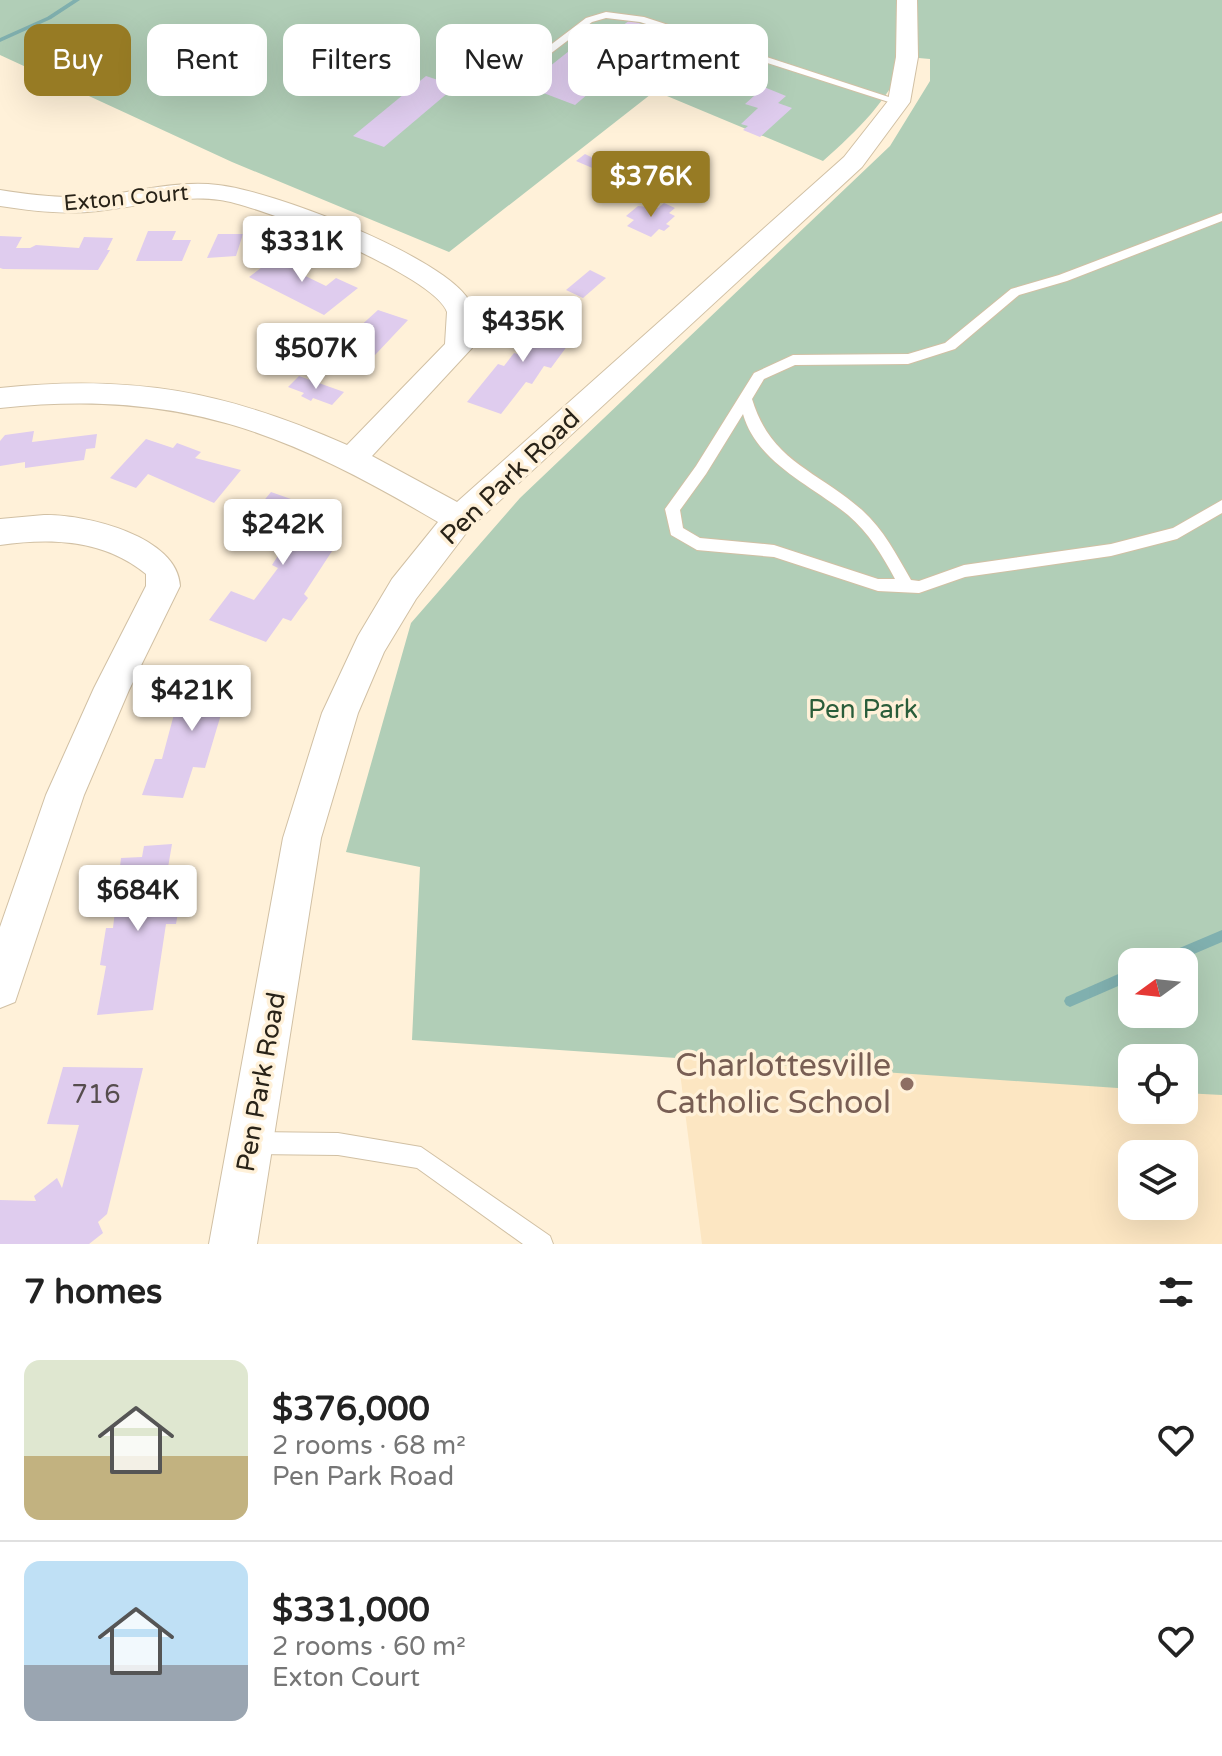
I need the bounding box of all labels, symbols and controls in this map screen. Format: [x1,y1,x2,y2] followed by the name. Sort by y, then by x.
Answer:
[24,24,131,96] chip: Buy
[147,24,267,96] chip: Rent
[283,24,420,96] chip: Filters
[436,24,552,96] chip: New
[568,24,768,96] chip: Apartment
[595,151,707,219] pin: $376K
[610,161,692,192] text: $376K
[62,180,190,216] street label: Exton Court
[246,216,358,284] pin: $331K
[261,226,343,257] text: $331K
[467,296,579,364] pin: $435K
[482,306,564,337] text: $435K
[260,323,372,391] pin: $507K
[275,333,357,364] text: $507K
[434,403,586,551] street label: Pen Park Road
[227,499,339,567] pin: $242K
[242,509,324,540] text: $242K
[136,665,248,733] pin: $421K
[151,675,233,706] text: $421K
[808,694,918,725] park label: Pen Park
[82,865,194,933] pin: $684K
[97,875,179,906] text: $684K
[1118,948,1198,1028] north arrow
[1118,948,1198,1220] map controls
[230,990,292,1174] street label: Pen Park Road
[1118,1044,1198,1124] button: locate
[656,1047,891,1122] place label: Charlottesville Catholic School
[898,1075,916,1093] marker: Charlottesville Catholic School
[72,1079,120,1110] house number: 716
[1118,1140,1198,1220] button: layers
[1154,1270,1198,1314] icon: filters
[24,1272,162,1313] text: 7 homes
[272,1389,430,1430] text: $376,000
[88,1392,184,1488] icon: home
[1154,1418,1198,1462] icon: heart
[272,1430,466,1461] text: 2 rooms · 68 m²
[272,1461,454,1492] text: Pen Park Road
[272,1590,430,1631] text: $331,000
[88,1593,184,1689] icon: home
[1154,1619,1198,1663] icon: heart
[272,1631,466,1662] text: 2 rooms · 60 m²
[272,1662,420,1693] text: Exton Court

